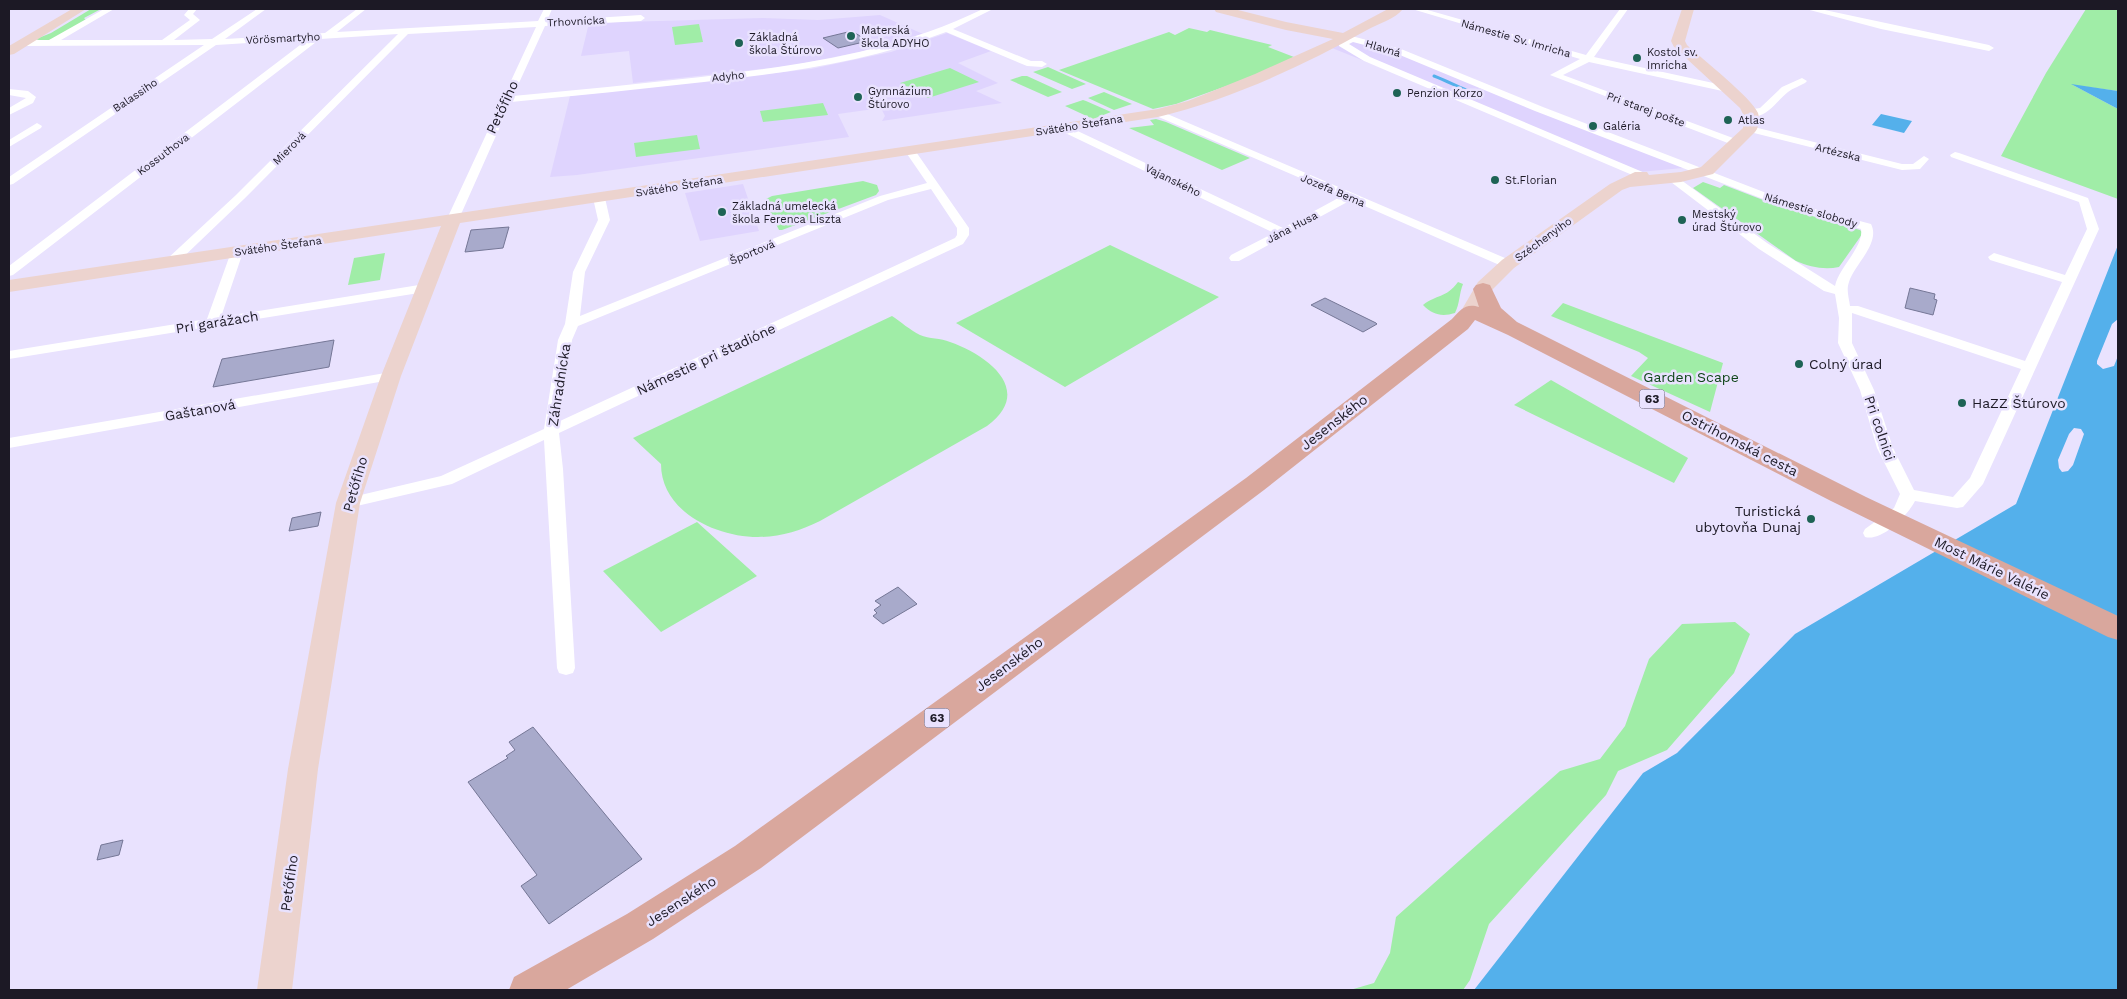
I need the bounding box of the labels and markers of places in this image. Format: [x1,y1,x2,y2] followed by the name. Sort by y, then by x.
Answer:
[861,24,929,50] place label: Materská škola ADYHO
[845,30,857,42] marker: Materská škola ADYHO
[749,31,822,57] place label: Základná škola Štúrovo
[733,37,745,49] marker: Základná škola Štúrovo
[1647,46,1698,72] place label: Kostol sv. Imricha
[1631,52,1643,64] marker: Kostol sv. Imricha
[868,85,931,111] place label: Gymnázium Štúrovo
[1391,87,1403,99] marker: Penzion Korzo
[1407,87,1483,100] place label: Penzion Korzo
[852,91,864,103] marker: Gymnázium Štúrovo
[1722,114,1734,126] marker: Atlas
[1738,114,1765,127] place label: Atlas
[1587,120,1599,132] marker: Galéria
[1603,120,1641,133] place label: Galéria
[1489,174,1501,186] marker: St.Florian
[1505,174,1557,187] place label: St.Florian
[732,200,841,226] place label: Základná umelecká škola Ferenca Liszta
[716,206,728,218] marker: Základná umelecká škola Ferenca Liszta
[1692,208,1762,234] place label: Mestský úrad Štúrovo
[1676,214,1688,226] marker: Mestský úrad Štúrovo
[1809,356,1882,372] place label: Colný úrad
[1793,358,1805,370] marker: Colný úrad
[1972,395,2066,411] place label: HaZZ Štúrovo
[1956,397,1968,409] marker: HaZZ Štúrovo
[1695,503,1801,535] place label: Turistická ubytovňa Dunaj
[1805,513,1817,525] marker: Turistická ubytovňa Dunaj

